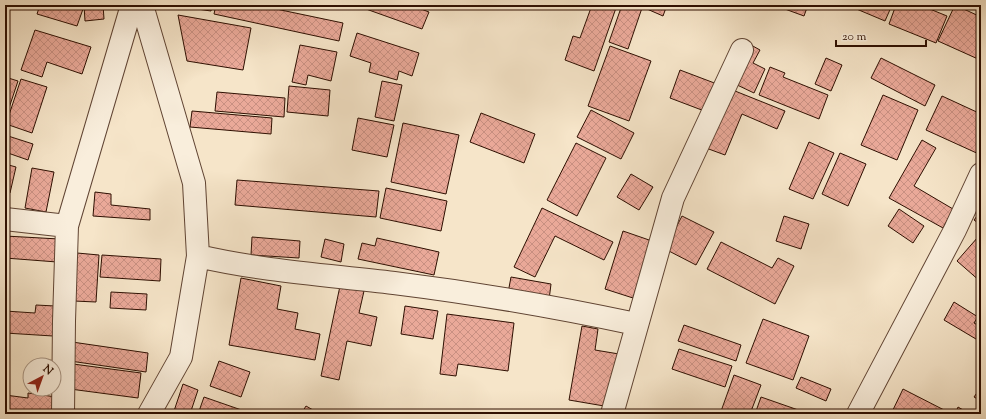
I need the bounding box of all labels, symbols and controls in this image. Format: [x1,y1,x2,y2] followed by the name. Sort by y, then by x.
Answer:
[836,22,926,48] scale bar
[842,28,867,46] text: 20 m
[22,357,62,397] north arrow
[39,361,57,379] text: N

